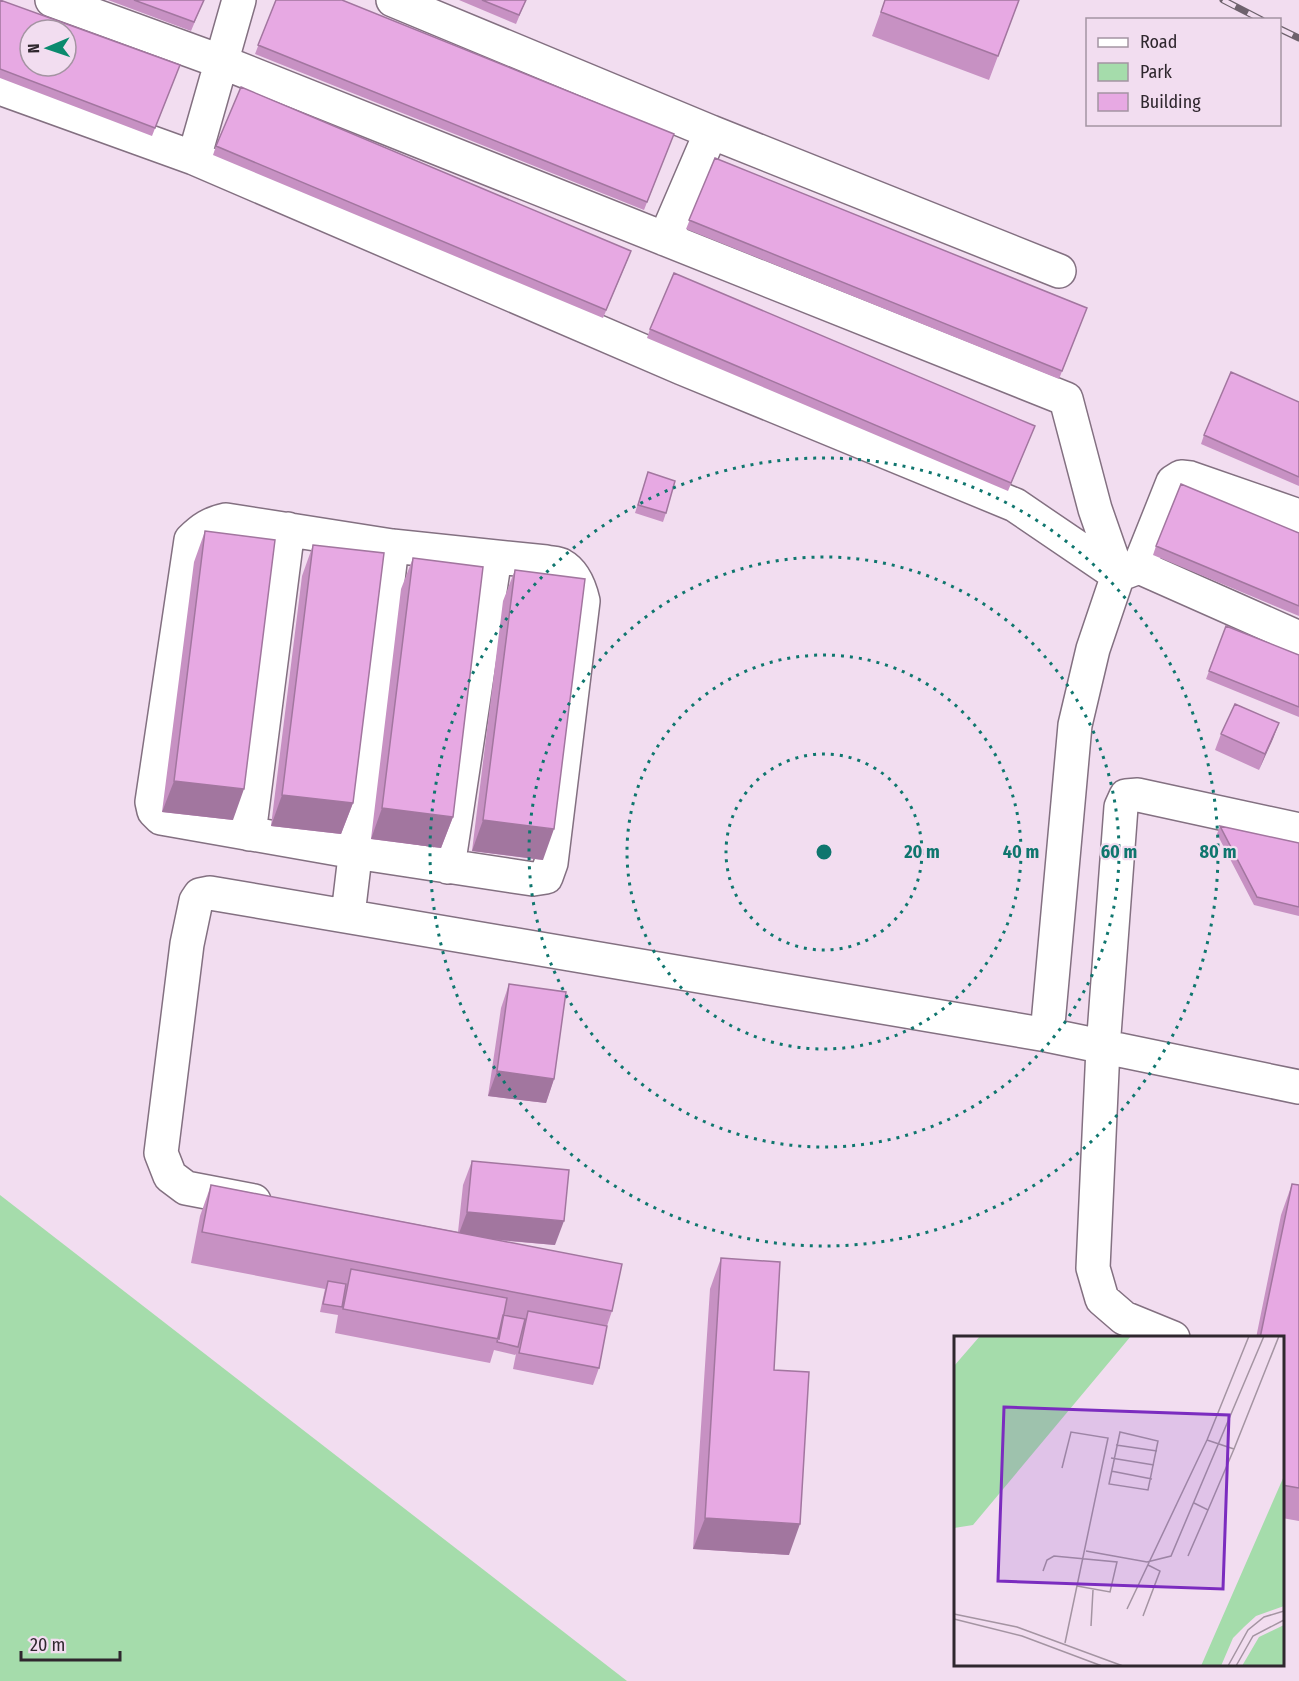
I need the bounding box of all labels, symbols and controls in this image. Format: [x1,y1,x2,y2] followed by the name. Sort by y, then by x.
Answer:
[18,18,78,78] north arrow
[1086,18,1281,126] legend
[1140,31,1177,53] text: Road
[24,43,43,54] text: N
[1140,61,1173,83] text: Park
[1140,91,1201,113] text: Building
[903,841,940,863] text: 20 m
[1003,841,1039,863] text: 40 m
[1101,841,1137,863] text: 60 m
[1200,841,1236,863] text: 80 m
[814,842,834,862] centre of rings
[954,1336,1284,1666] inset map
[21,1624,120,1662] scale bar
[30,1634,65,1656] text: 20 m

